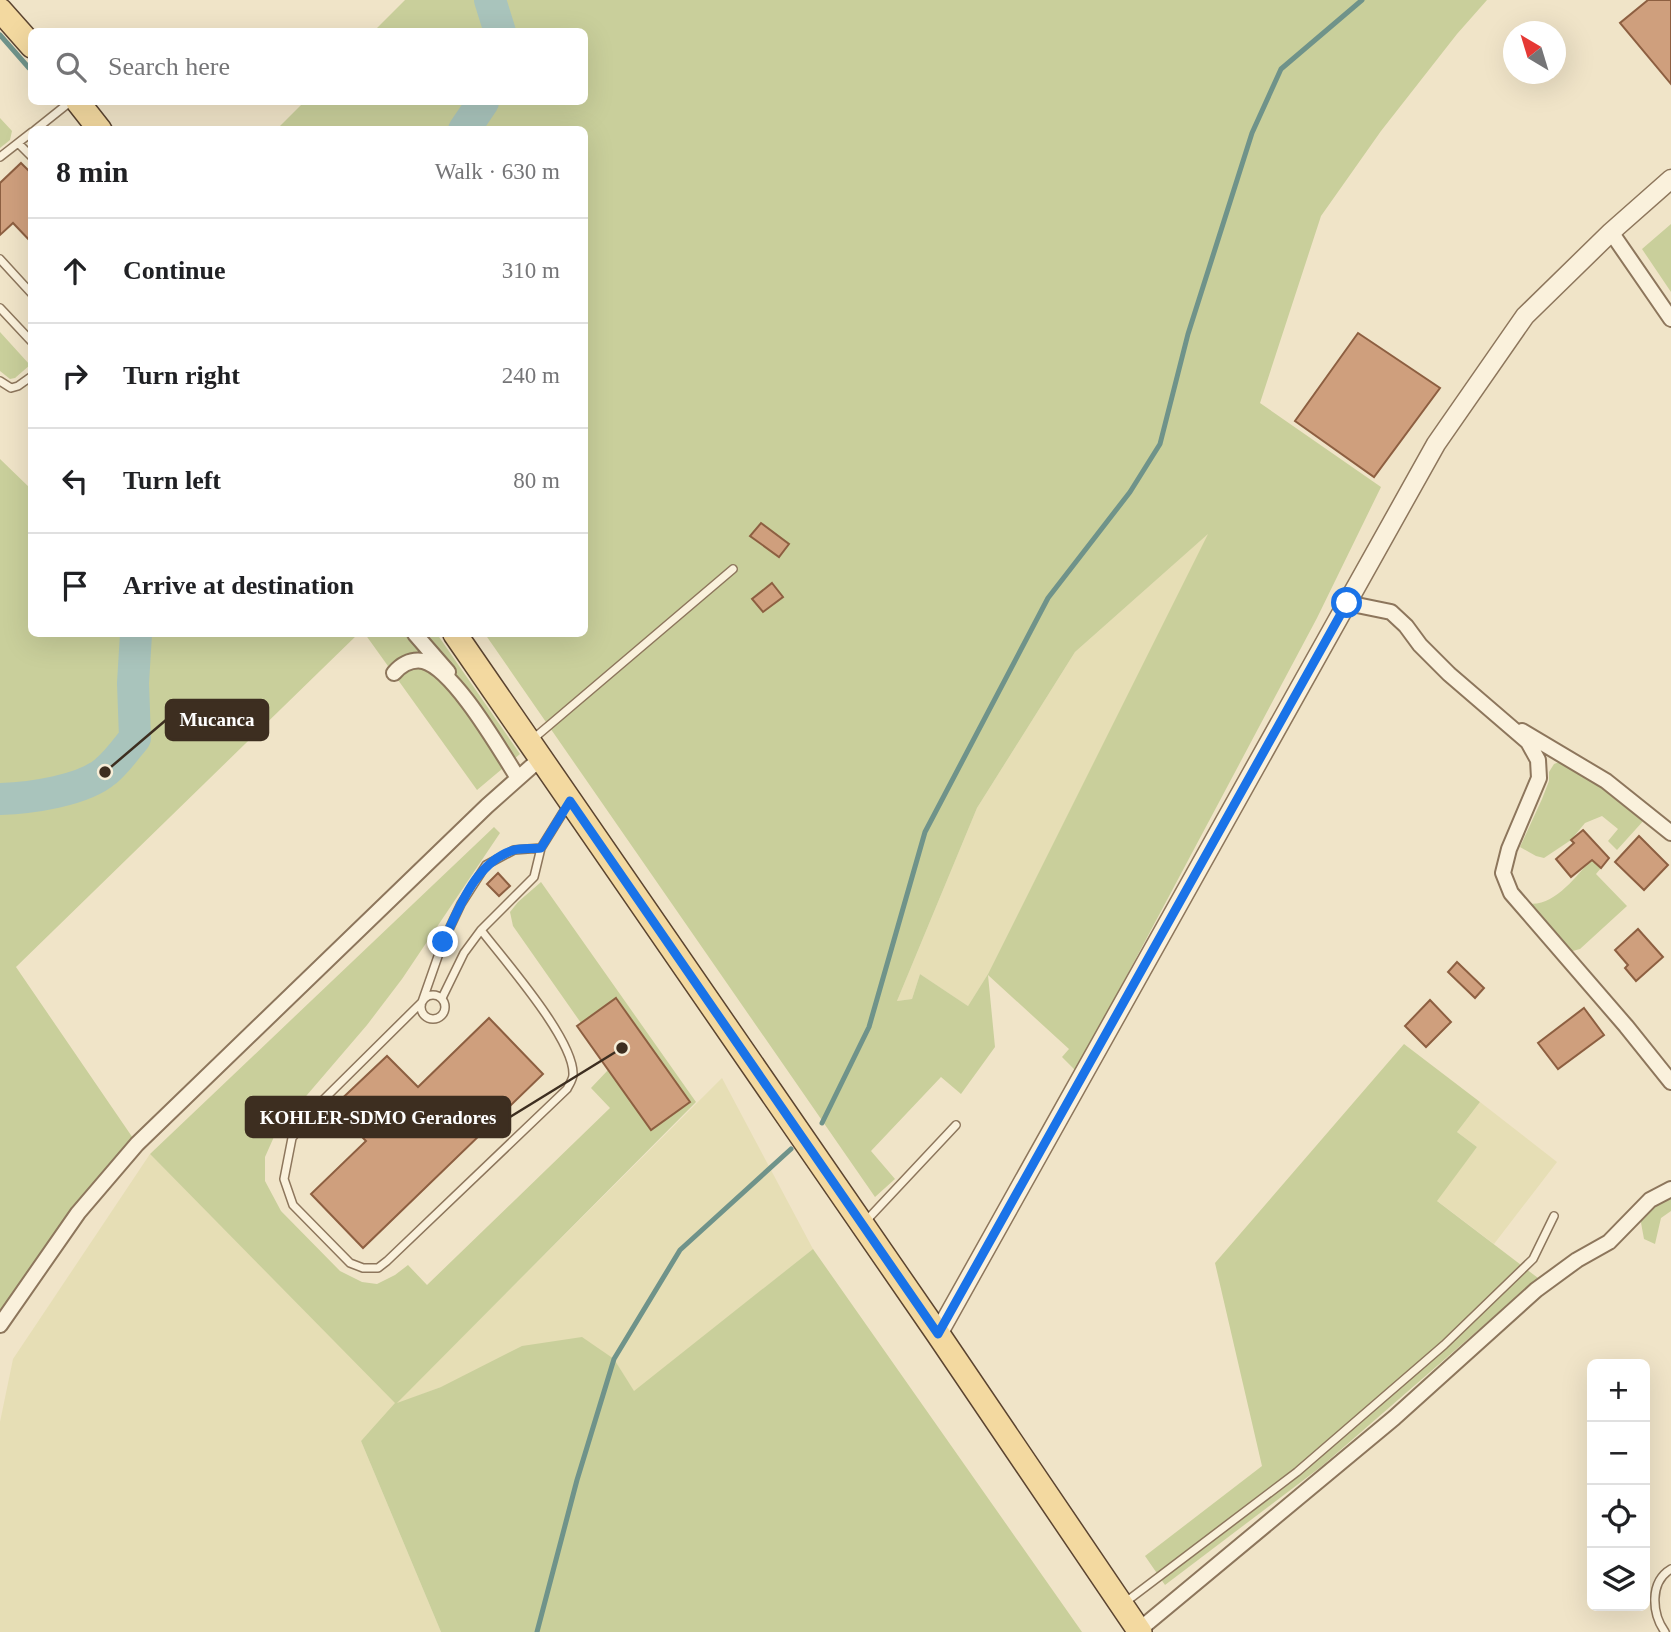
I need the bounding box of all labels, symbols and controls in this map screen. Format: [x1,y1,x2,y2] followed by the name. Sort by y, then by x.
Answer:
[1503,21,1566,84] north arrow
[28,28,588,105] search box
[52,48,90,86] icon: search
[108,52,230,81] text: Search here
[56,155,129,188] text: 8 min
[435,159,560,184] text: Walk · 630 m
[56,252,94,290] icon: ahead
[123,256,226,285] text: Continue
[502,258,560,283] text: 310 m
[56,357,94,395] icon: right
[123,361,240,390] text: Turn right
[502,363,560,388] text: 240 m
[56,462,94,500] icon: left
[123,466,221,495] text: Turn left
[513,468,560,493] text: 80 m
[56,567,94,605] icon: arrive
[123,571,354,600] text: Arrive at destination
[1331,587,1362,618] route start
[166,700,268,740] callout: Mucanca
[180,709,255,730] text: Mucanca
[427,926,458,957] route end
[246,1097,510,1137] callout: KOHLER-SDMO Geradores
[260,1107,496,1128] text: KOHLER-SDMO Geradores
[1587,1359,1650,1611] map controls
[1587,1359,1650,1422] button: +
[1587,1422,1650,1485] button: −
[1587,1485,1650,1548] button: locate
[1587,1548,1650,1611] button: layers

